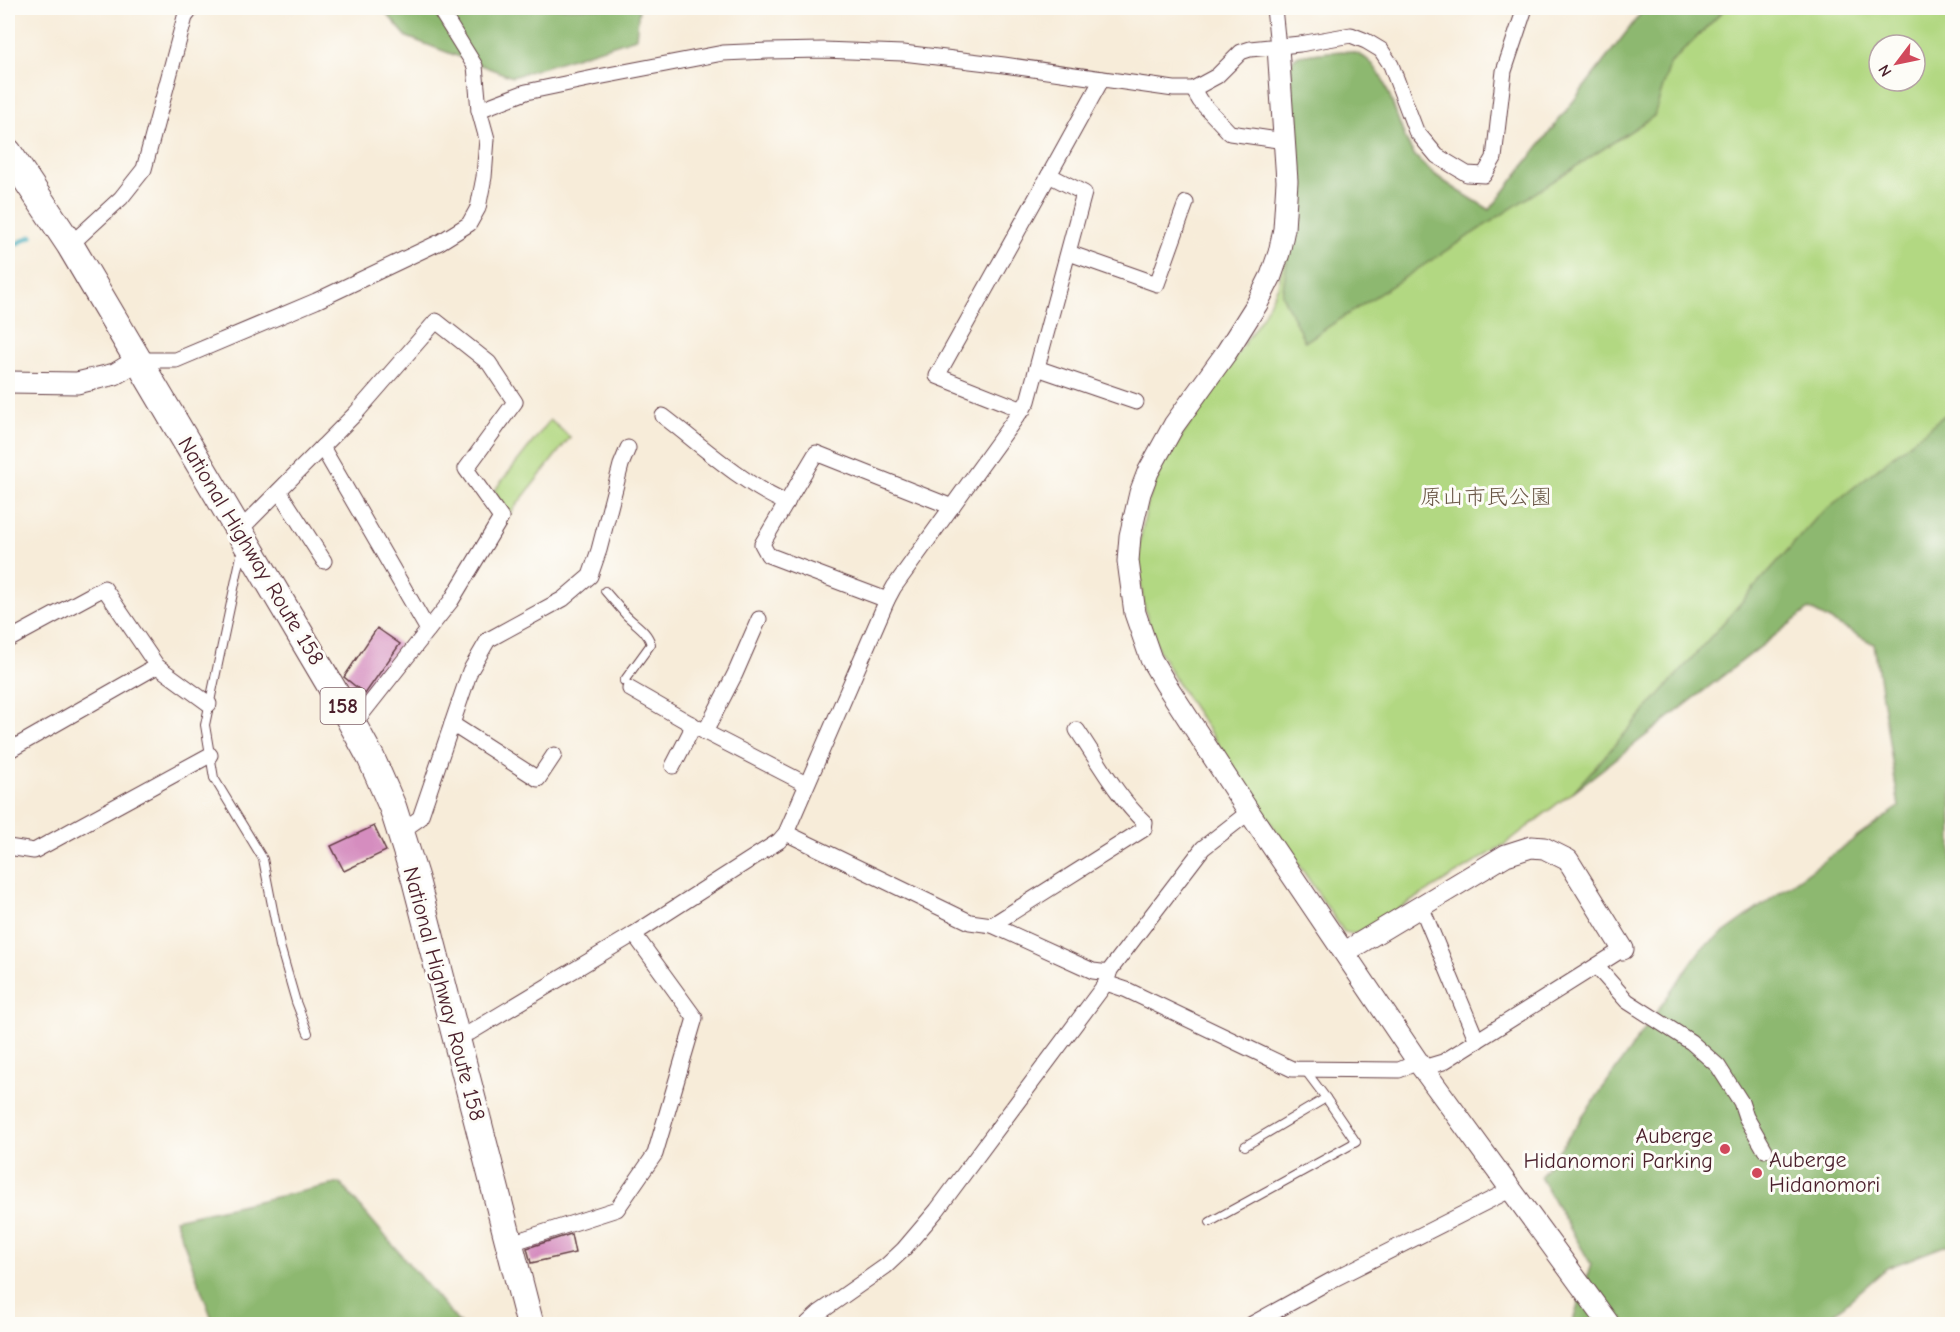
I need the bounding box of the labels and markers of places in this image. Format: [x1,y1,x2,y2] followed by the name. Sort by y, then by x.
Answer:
[1523,1123,1713,1174] place label: Auberge Hidanomori Parking
[1718,1142,1732,1156] marker: Auberge Hidanomori Parking
[1769,1147,1880,1198] place label: Auberge Hidanomori
[1750,1166,1764,1180] marker: Auberge Hidanomori

